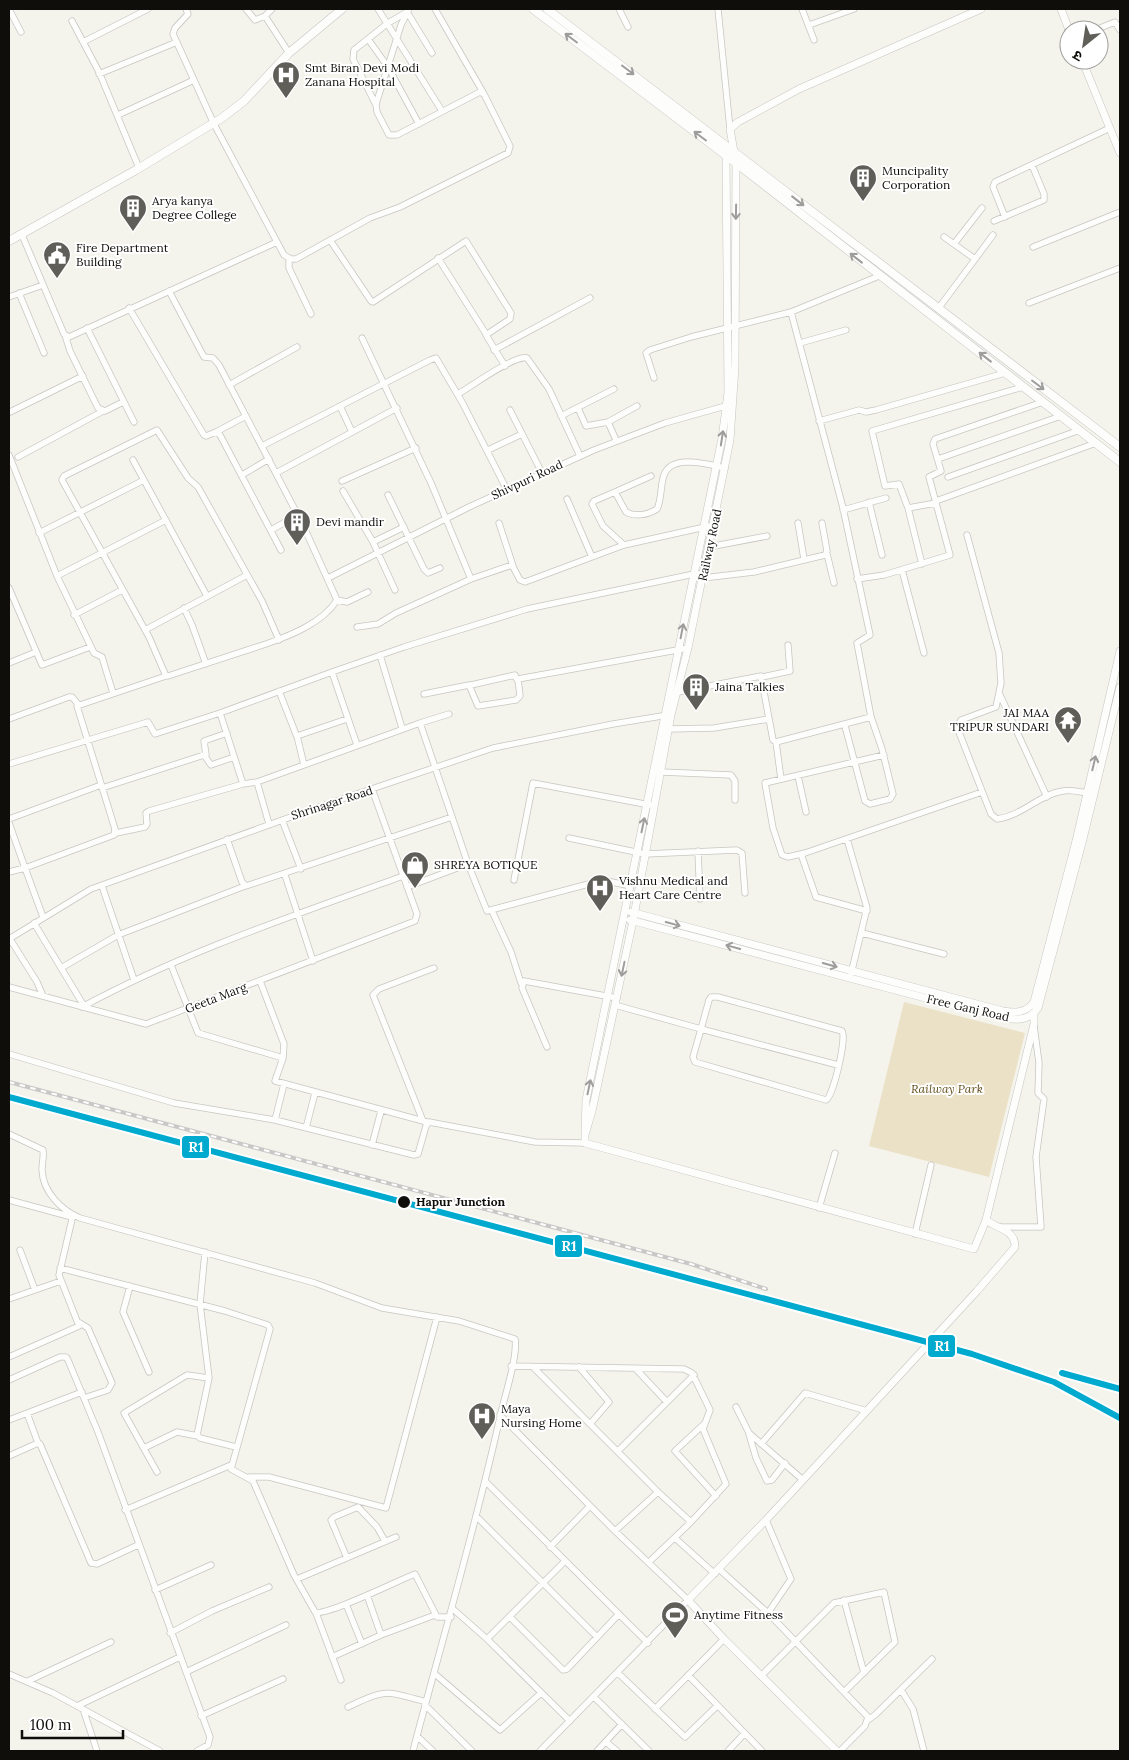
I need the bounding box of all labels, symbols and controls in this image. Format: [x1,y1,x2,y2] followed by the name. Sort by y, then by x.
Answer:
[1059,20,1109,70] north arrow
[564,33,578,43] one-way arrow
[1069,46,1086,66] text: उ
[271,60,301,99] hospital icon: Smt Biran Devi Modi Zanana Hospital
[305,60,419,89] place label: Smt Biran Devi Modi Zanana Hospital
[621,64,634,75] one-way arrow
[693,131,707,141] one-way arrow
[848,163,878,202] building icon: Muncipality Corporation
[882,163,950,192] place label: Muncipality Corporation
[118,193,148,232] building icon: Arya kanya Degree College
[151,193,237,222] place label: Arya kanya Degree College
[792,195,805,206] one-way arrow
[731,204,741,220] one-way arrow
[42,240,72,279] public building icon: Fire Department Building
[76,240,169,269] place label: Fire Department Building
[850,252,863,263] one-way arrow
[979,352,992,363] one-way arrow
[1031,380,1045,390] one-way arrow
[717,430,727,446] one-way arrow
[489,456,565,503] street label: Shivpuri Road
[282,507,312,546] building icon: Devi mandir
[695,508,724,582] street label: Railway Road
[316,514,385,529] place label: Devi mandir
[678,623,687,639] one-way arrow
[681,672,711,711] building icon: Jaina Talkies
[714,679,785,694] place label: Jaina Talkies
[950,705,1049,734] place label: JAI MAA TRIPUR SUNDARI
[1053,705,1083,744] temple icon: JAI MAA TRIPUR SUNDARI
[1090,756,1099,772] one-way arrow
[289,782,375,823] street label: Shrinagar Road
[639,817,648,833] one-way arrow
[400,850,430,889] shop icon: SHREYA BOTIQUE
[434,857,537,872] place label: SHREYA BOTIQUE
[585,873,615,912] hospital icon: Vishnu Medical and Heart Care Centre
[618,873,728,902] place label: Vishnu Medical and Heart Care Centre
[665,919,681,929] one-way arrow
[726,942,742,952] one-way arrow
[618,960,627,976] one-way arrow
[822,961,838,971] one-way arrow
[183,979,249,1016] street label: Geeta Marg
[925,991,1011,1024] street label: Free Ganj Road
[585,1079,594,1095] one-way arrow
[911,1081,983,1096] park label: Railway Park
[181,1135,210,1159] line badge: R1
[188,1138,204,1156] text: R1
[396,1194,412,1210] marker: Hapur Junction
[416,1194,505,1209] place label: Hapur Junction
[554,1234,583,1258] line badge: R1
[561,1237,577,1255] text: R1
[927,1334,956,1358] line badge: R1
[934,1337,950,1355] text: R1
[467,1401,497,1440] hospital icon: Maya Nursing Home
[501,1401,582,1430] place label: Maya Nursing Home
[660,1600,690,1639] sports icon: Anytime Fitness
[693,1607,784,1622] place label: Anytime Fitness
[22,1708,124,1740] scale bar
[30,1715,71,1734] text: 100 m

